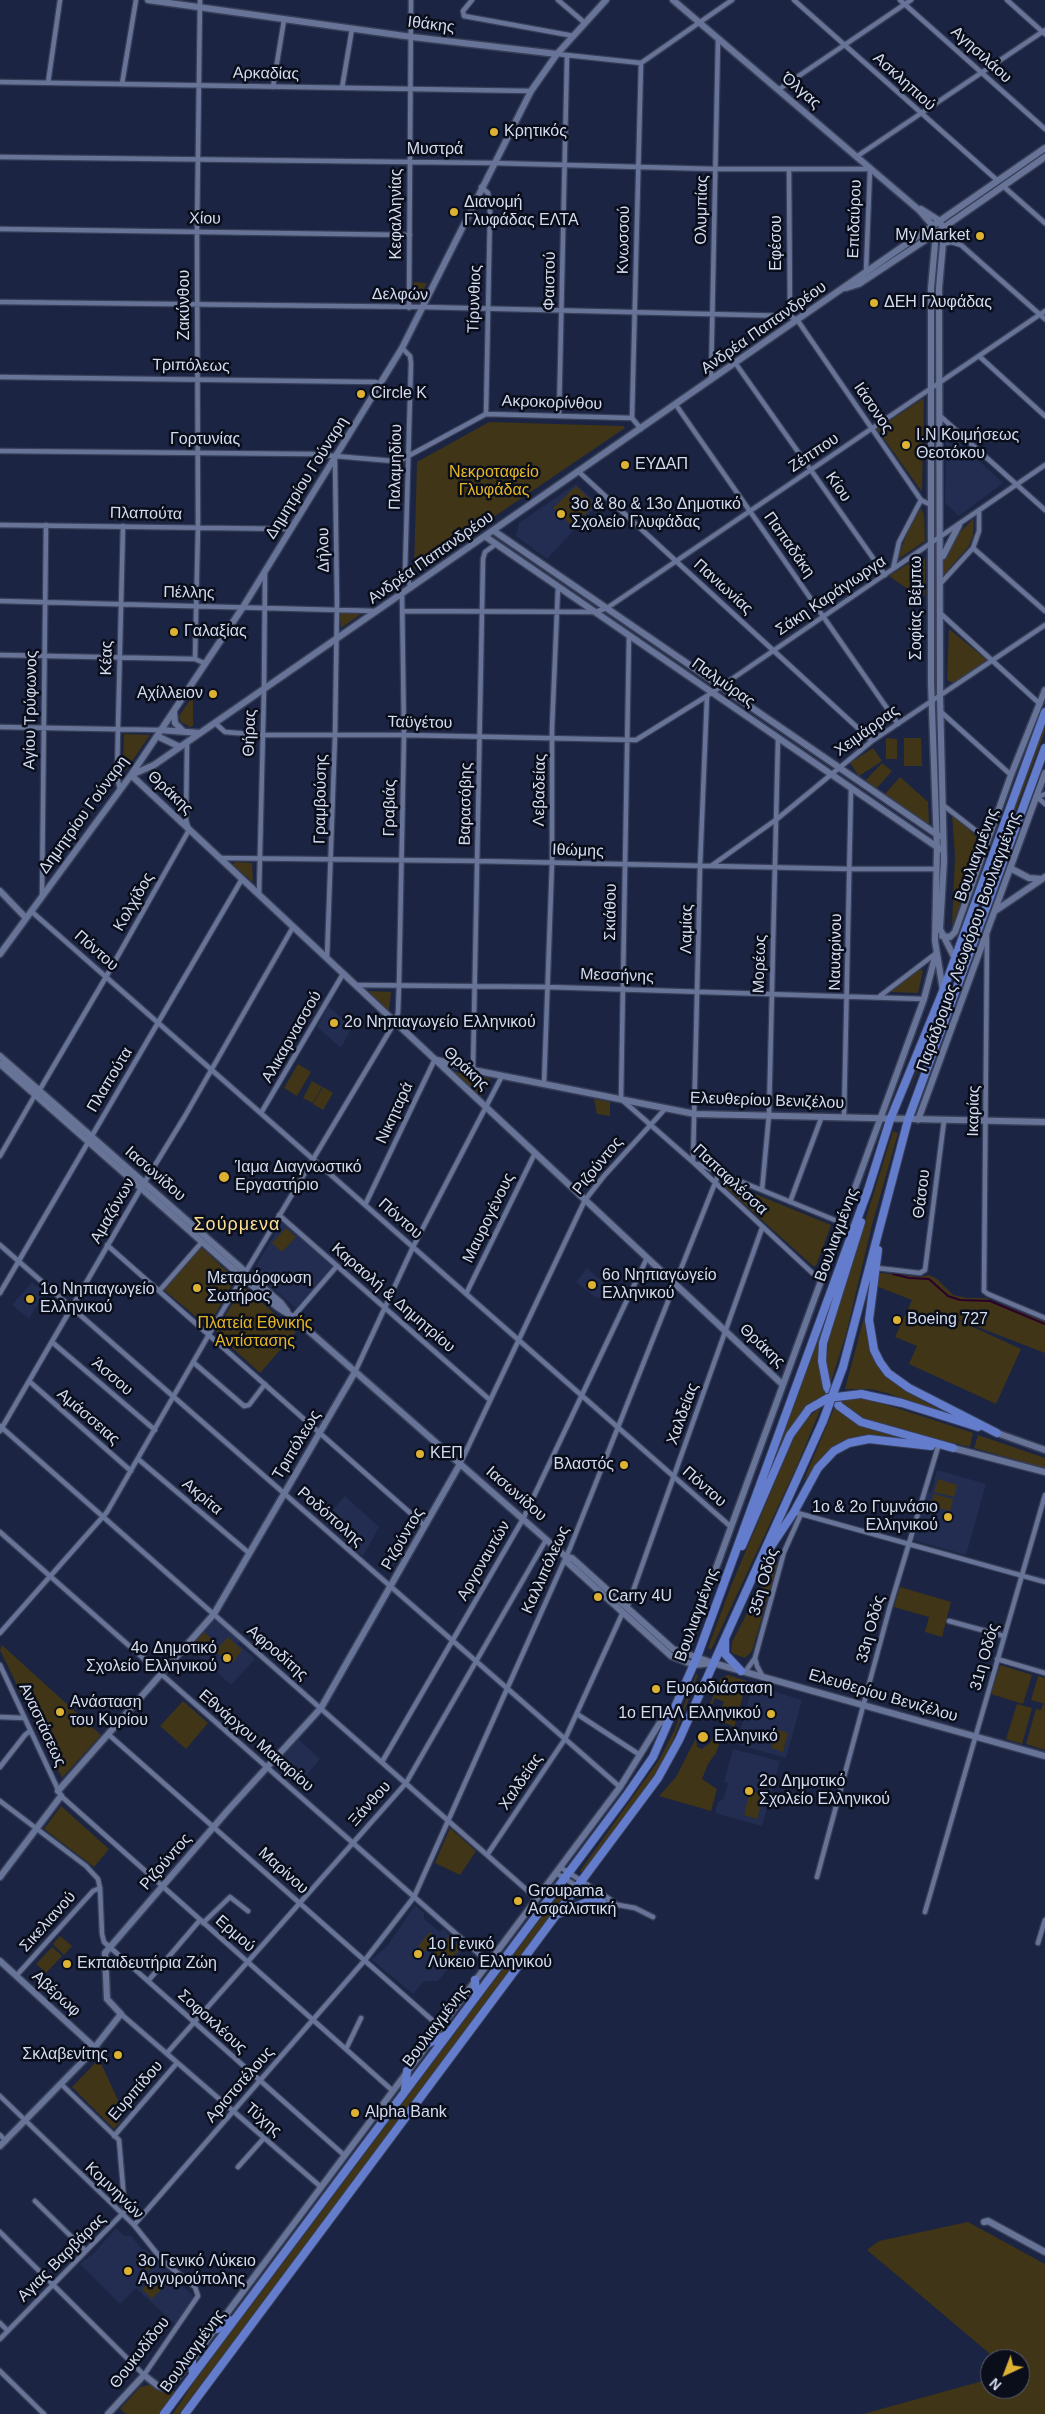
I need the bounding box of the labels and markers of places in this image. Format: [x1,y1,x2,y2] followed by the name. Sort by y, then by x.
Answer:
[504,122,567,142] place label: Κρητικός
[488,126,500,138] marker: Κρητικός
[464,193,579,231] place label: Διανομή Γλυφάδας ΕΛΤΑ
[448,206,460,218] marker: Διανομή Γλυφάδας ΕΛΤΑ
[895,226,970,246] place label: My Market
[974,230,986,242] marker: My Market
[884,293,992,313] place label: ΔΕΗ Γλυφάδας
[868,297,880,309] marker: ΔΕΗ Γλυφάδας
[371,384,427,404] place label: Circle K
[355,388,367,400] marker: Circle K
[916,426,1019,464] place label: Ι.Ν Κοιμήσεως Θεοτόκου
[900,439,912,451] marker: Ι.Ν Κοιμήσεως Θεοτόκου
[635,455,688,475] place label: ΕΥΔΑΠ
[619,459,631,471] marker: ΕΥΔΑΠ
[571,495,741,533] place label: 3ο & 8ο & 13ο Δημοτικό Σχολείο Γλυφάδας
[555,508,567,520] marker: 3ο & 8ο & 13ο Δημοτικό Σχολείο Γλυφάδας
[184,622,247,642] place label: Γαλαξίας
[168,626,180,638] marker: Γαλαξίας
[137,684,203,704] place label: Αχίλλειον
[207,688,219,700] marker: Αχίλλειον
[344,1013,536,1033] place label: 2ο Νηπιαγωγείο Ελληνικού
[328,1017,340,1029] marker: 2ο Νηπιαγωγείο Ελληνικού
[235,1158,362,1196] place label: Ίαμα Διαγνωστικό Εργαστήριο
[217,1170,231,1184] marker: Ίαμα Διαγνωστικό Εργαστήριο
[602,1266,717,1304] place label: 6ο Νηπιαγωγείο Ελληνικού
[207,1269,312,1307] place label: Μεταμόρφωση Σωτήρος
[586,1279,598,1291] marker: 6ο Νηπιαγωγείο Ελληνικού
[40,1280,155,1318] place label: 1ο Νηπιαγωγείο Ελληνικού
[191,1282,203,1294] marker: Μεταμόρφωση Σωτήρος
[24,1293,36,1305] marker: 1ο Νηπιαγωγείο Ελληνικού
[907,1310,988,1330] place label: Boeing 727
[891,1314,903,1326] marker: Boeing 727
[430,1444,463,1464] place label: ΚΕΠ
[414,1448,426,1460] marker: ΚΕΠ
[554,1455,614,1475] place label: Βλαστός
[618,1459,630,1471] marker: Βλαστός
[812,1498,938,1536] place label: 1ο & 2ο Γυμνάσιο Ελληνικού
[942,1511,954,1523] marker: 1ο & 2ο Γυμνάσιο Ελληνικού
[608,1587,672,1607] place label: Carry 4U
[592,1591,604,1603] marker: Carry 4U
[86,1639,217,1677] place label: 4ο Δημοτικό Σχολείο Ελληνικού
[221,1652,233,1664] marker: 4ο Δημοτικό Σχολείο Ελληνικού
[666,1679,773,1699] place label: Ευρωδιάσταση
[650,1683,662,1695] marker: Ευρωδιάσταση
[70,1693,148,1731] place label: Ανάσταση του Κυρίου
[618,1704,761,1724] place label: 1ο ΕΠΑΛ Ελληνικού
[54,1706,66,1718] marker: Ανάσταση του Κυρίου
[765,1708,777,1720] marker: 1ο ΕΠΑΛ Ελληνικού
[714,1727,778,1747] place label: Ελληνικό
[696,1730,710,1744] marker: Ελληνικό
[759,1772,890,1810] place label: 2ο Δημοτικό Σχολείο Ελληνικού
[743,1785,755,1797] marker: 2ο Δημοτικό Σχολείο Ελληνικού
[528,1882,616,1920] place label: Groupama Ασφαλιστική
[512,1895,524,1907] marker: Groupama Ασφαλιστική
[428,1935,552,1973] place label: 1ο Γενικό Λύκειο Ελληνικού
[412,1948,424,1960] marker: 1ο Γενικό Λύκειο Ελληνικού
[77,1954,217,1974] place label: Εκπαιδευτήρια Ζώη
[61,1958,73,1970] marker: Εκπαιδευτήρια Ζώη
[22,2045,108,2065] place label: Σκλαβενίτης
[112,2049,124,2061] marker: Σκλαβενίτης
[365,2103,447,2123] place label: Alpha Bank
[349,2107,361,2119] marker: Alpha Bank
[138,2252,256,2290] place label: 3ο Γενικό Λύκειο Αργυρούπολης
[122,2265,134,2277] marker: 3ο Γενικό Λύκειο Αργυρούπολης

